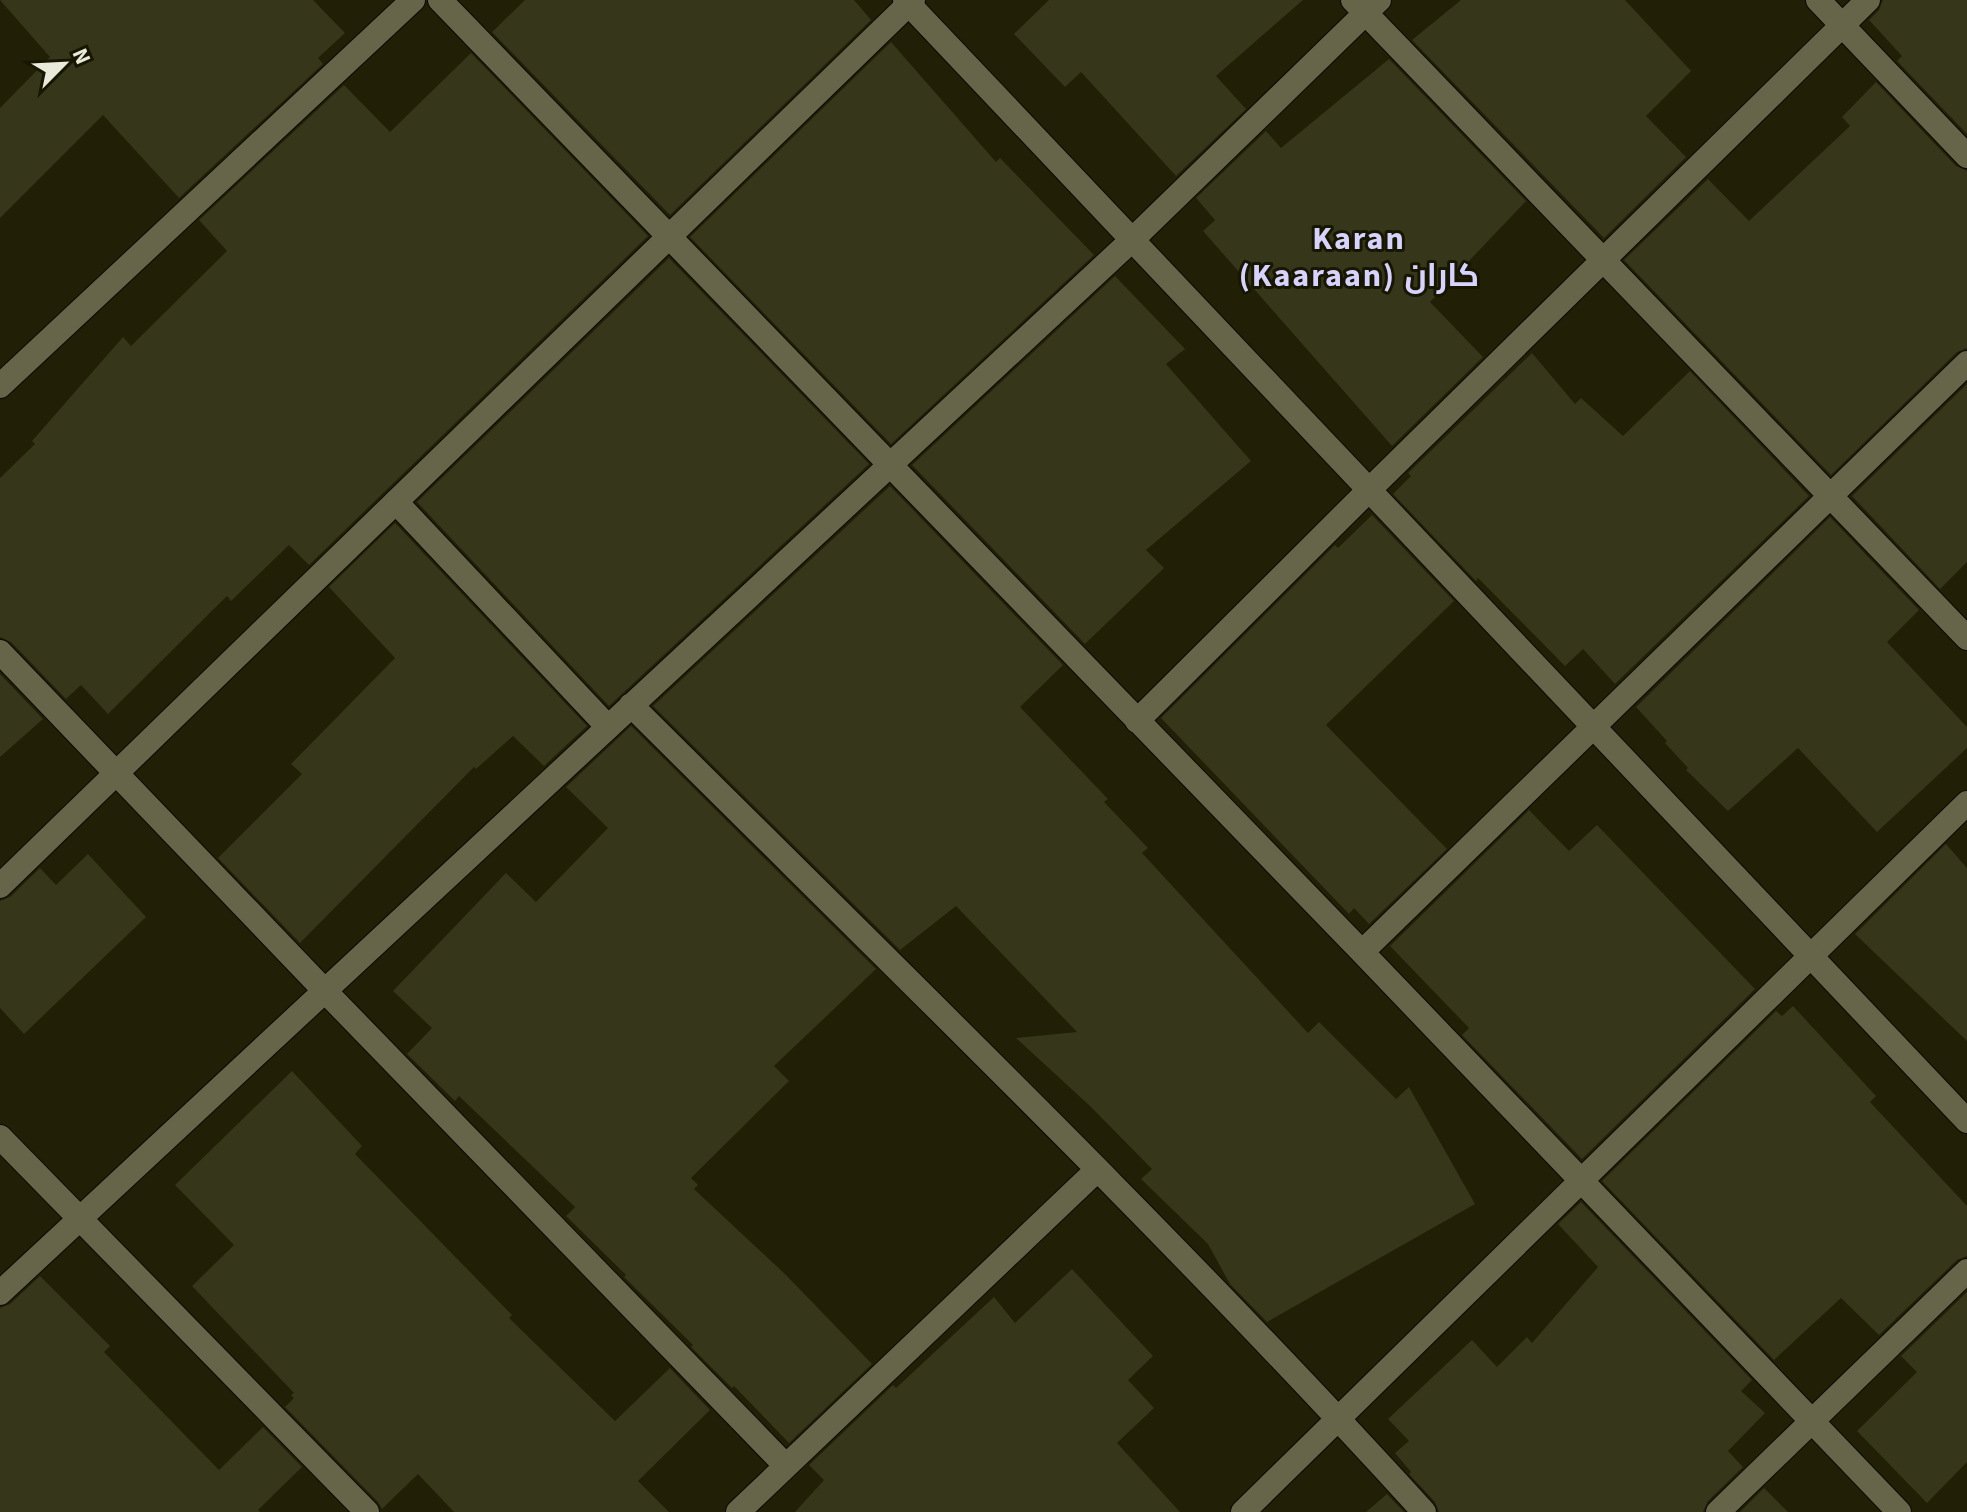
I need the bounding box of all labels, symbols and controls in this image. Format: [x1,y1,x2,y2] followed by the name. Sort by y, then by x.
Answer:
[24,24,104,104] north arrow
[64,43,99,69] text: N
[1239,216,1479,299] district label: Karan (Kaaraan) كاران

